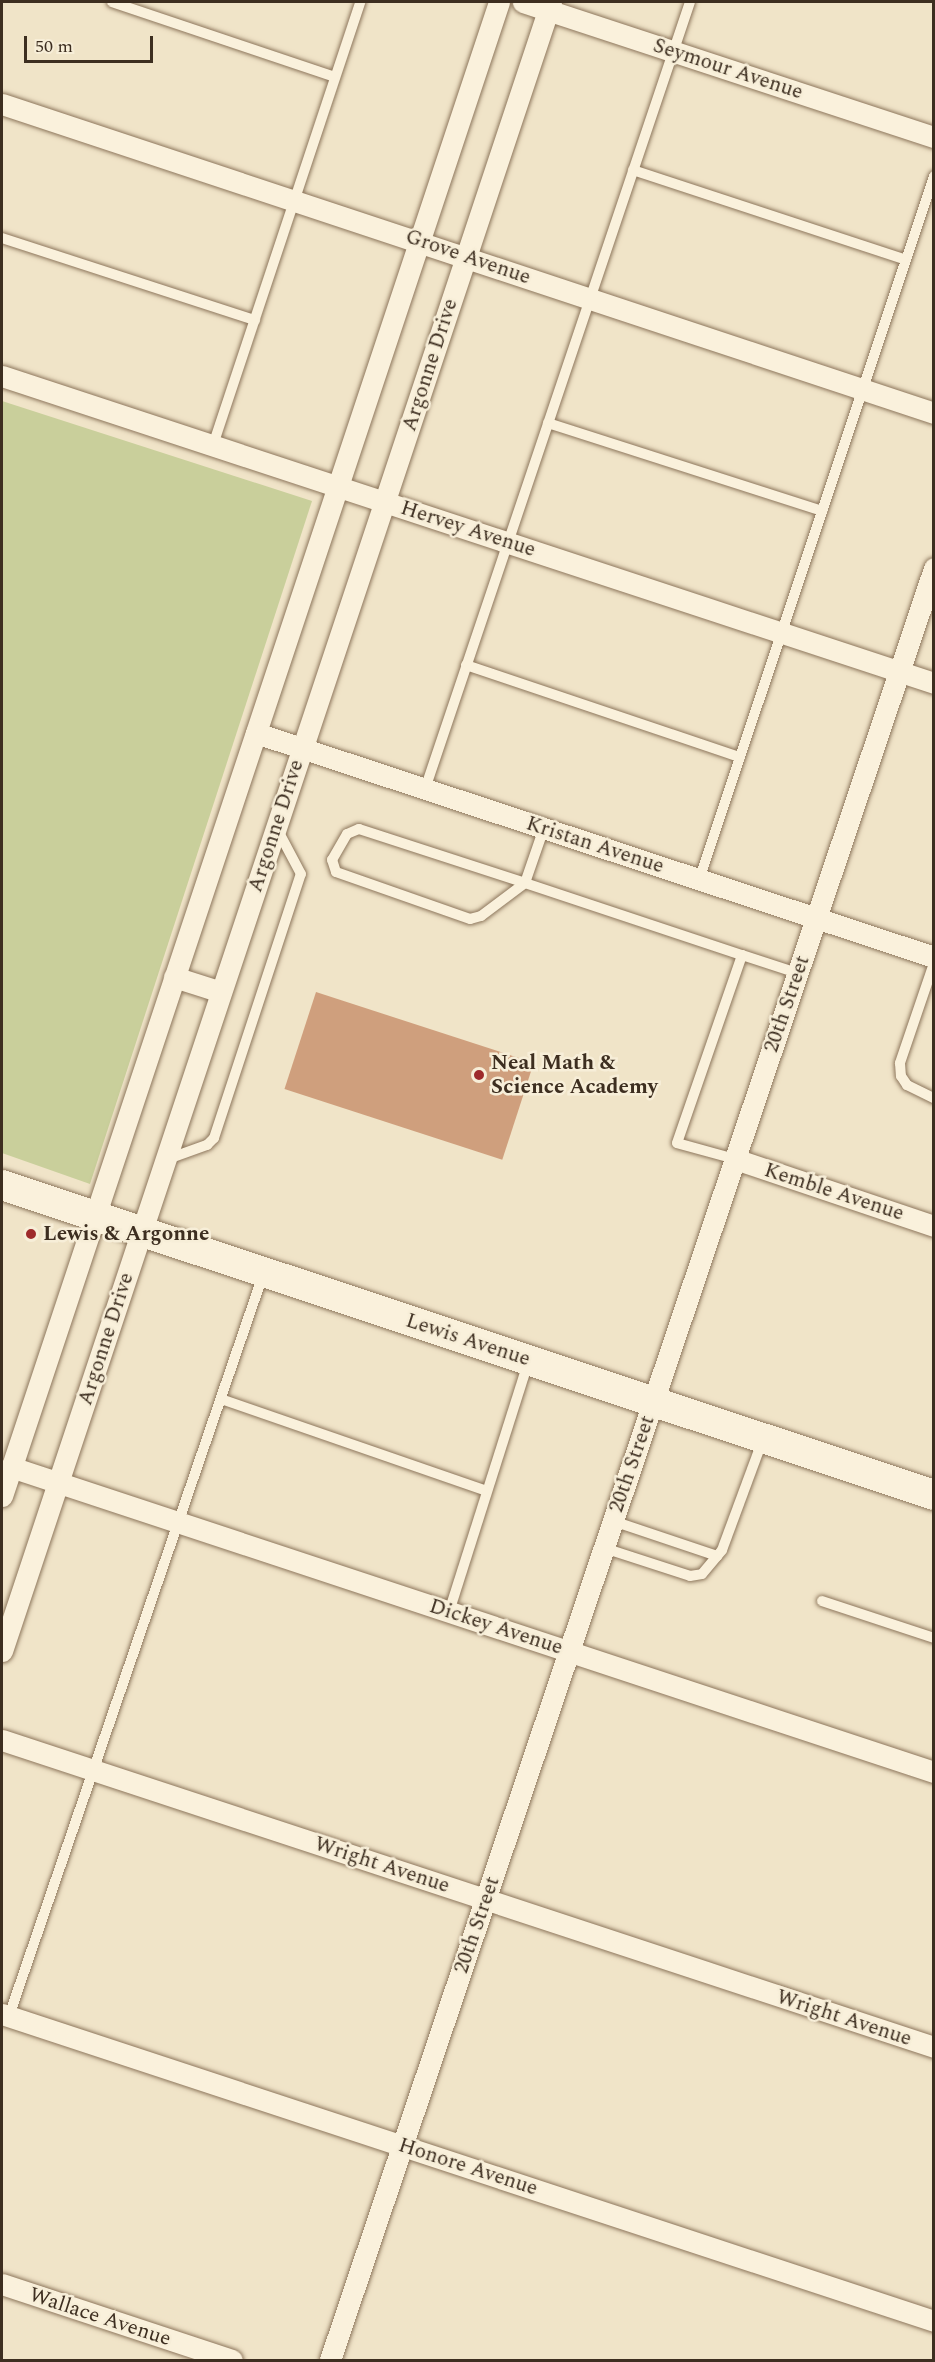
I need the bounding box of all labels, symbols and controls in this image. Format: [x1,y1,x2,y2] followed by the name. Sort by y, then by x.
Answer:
[27,24,156,62] scale bar
[35,33,73,60] text: 50 m
[650,33,806,105] street label: Seymour Avenue
[402,224,534,290] street label: Grove Avenue
[397,295,463,435] street label: Argonne Drive
[397,495,539,563] street label: Hervey Avenue
[243,756,309,896] street label: Argonne Drive
[523,811,667,879] street label: Kristan Avenue
[759,952,815,1056] street label: 20th Street
[491,1050,658,1100] place label: Neal Math & Science Academy
[472,1068,486,1082] marker: Neal Math & Science Academy
[761,1158,907,1226] street label: Kemble Avenue
[43,1221,210,1247] place label: Lewis & Argonne
[24,1227,38,1241] marker: Lewis & Argonne
[73,1269,139,1409] street label: Argonne Drive
[403,1308,533,1372] street label: Lewis Avenue
[604,1412,660,1516] street label: 20th Street
[426,1594,566,1660] street label: Dickey Avenue
[311,1831,453,1899] street label: Wright Avenue
[449,1873,505,1977] street label: 20th Street
[773,1984,915,2052] street label: Wright Avenue
[395,2133,541,2201] street label: Honore Avenue
[26,2282,174,2352] street label: Wallace Avenue

